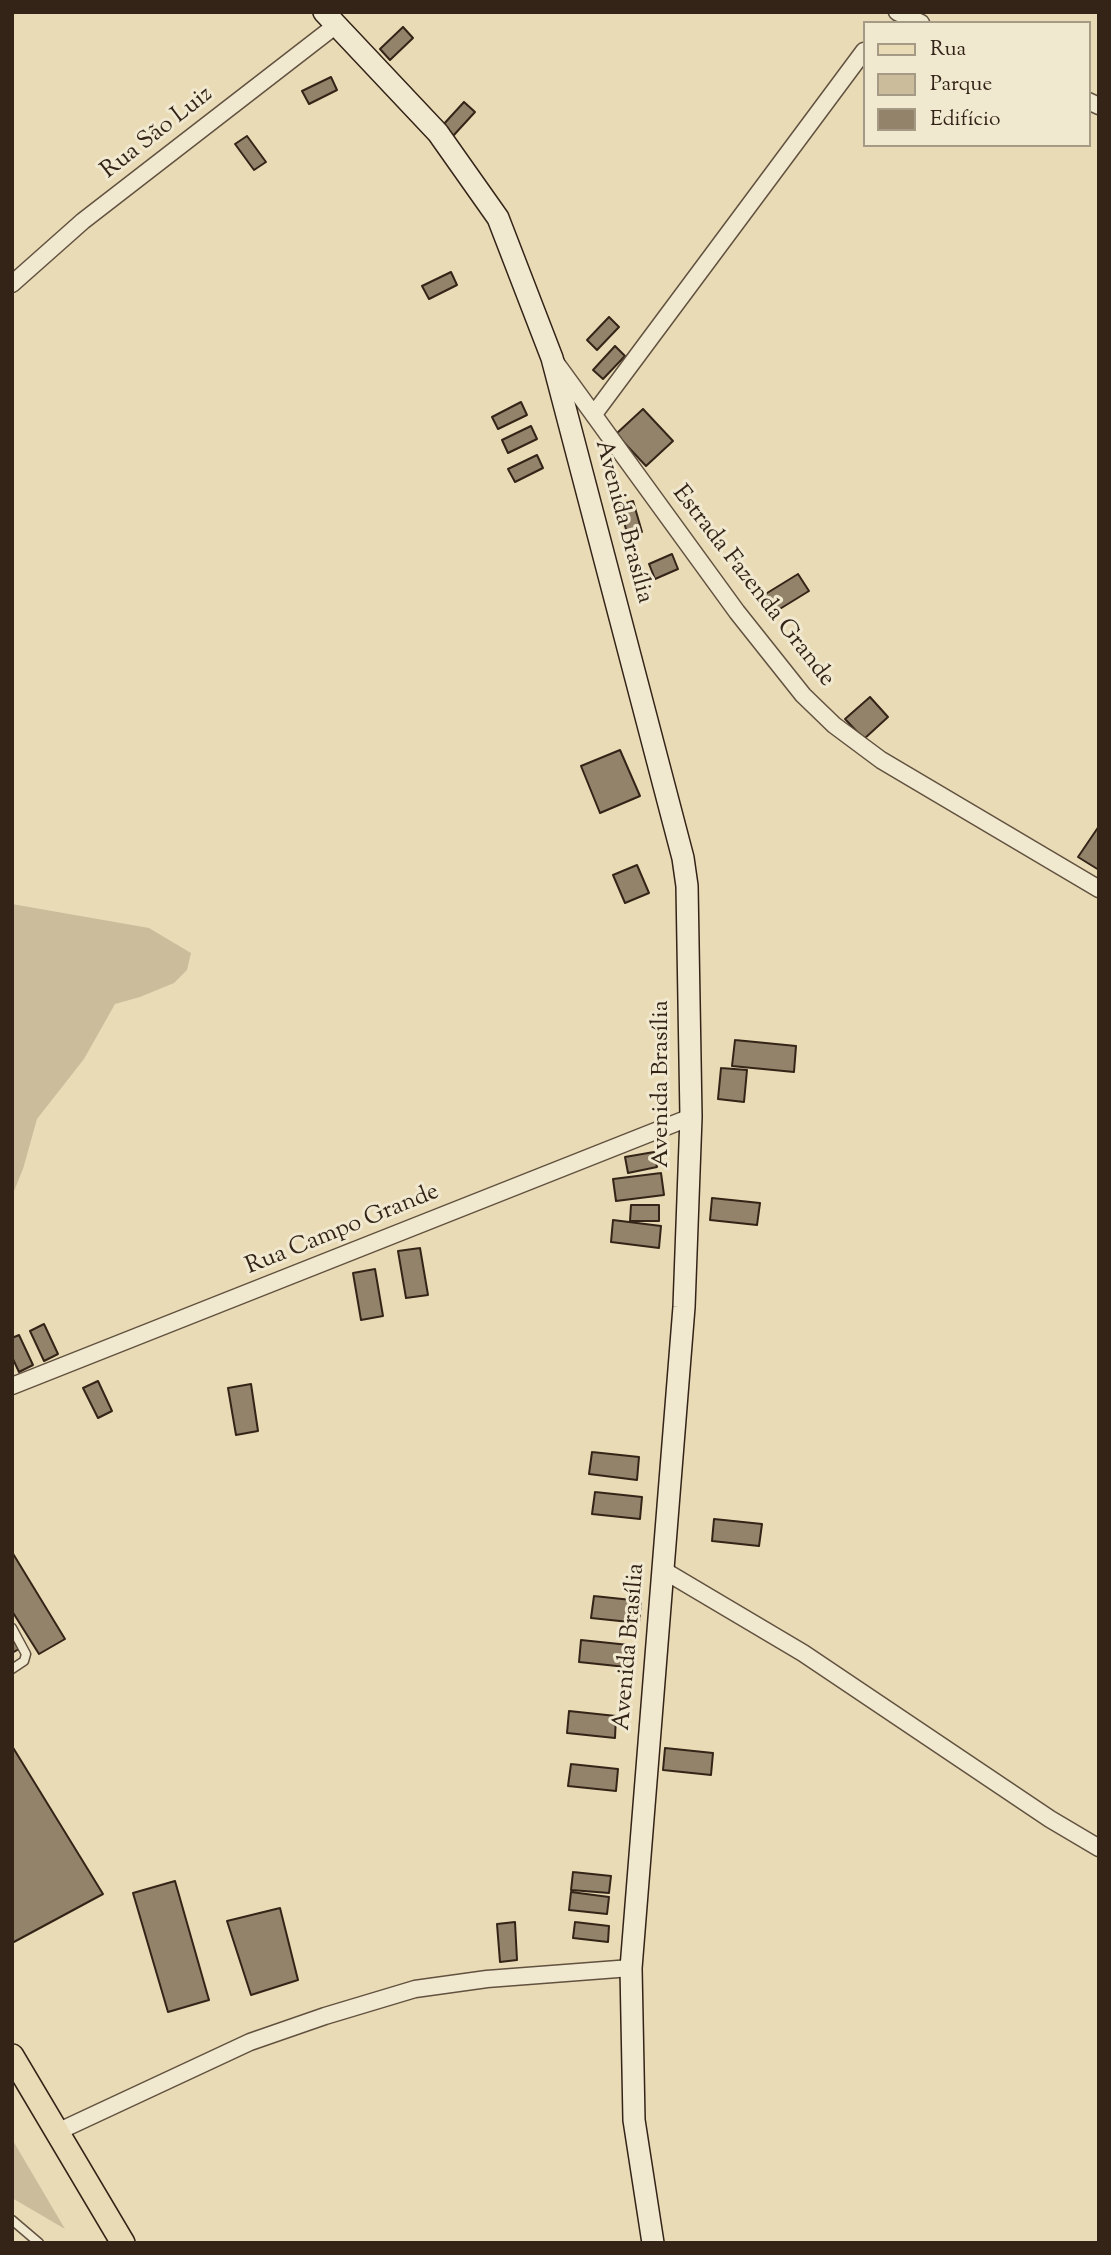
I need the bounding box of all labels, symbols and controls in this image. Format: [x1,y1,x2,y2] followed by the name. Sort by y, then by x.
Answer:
[862,21,1090,147] legend
[930,35,966,65] text: Rua
[930,70,992,100] text: Parque
[96,81,220,187] street label: Rua São Luiz
[930,105,1000,135] text: Edifício
[586,437,658,607] street label: Avenida Brasília
[664,481,840,693] street label: Estrada Fazenda Grande
[649,1000,677,1168] street label: Avenida Brasília
[242,1179,444,1283] street label: Rua Campo Grande
[609,1562,653,1732] street label: Avenida Brasília

